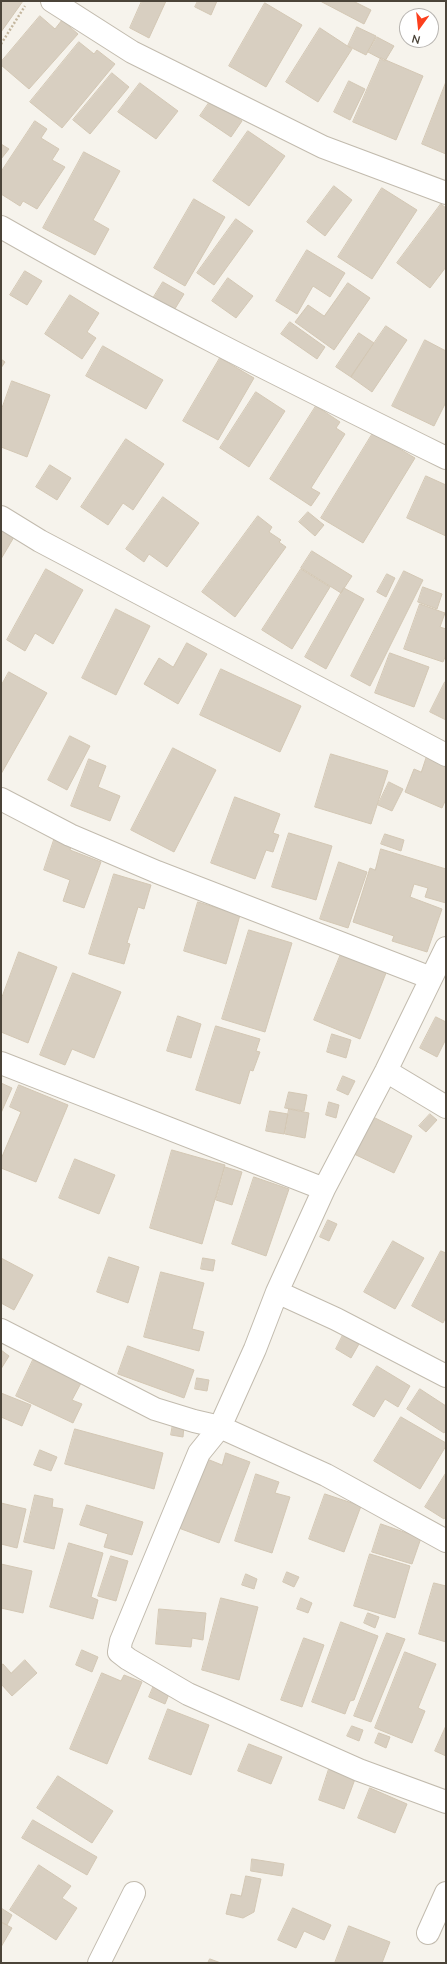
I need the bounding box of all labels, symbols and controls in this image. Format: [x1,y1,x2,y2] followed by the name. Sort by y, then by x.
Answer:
[399,8,439,48] north arrow
[410,31,422,47] text: N

